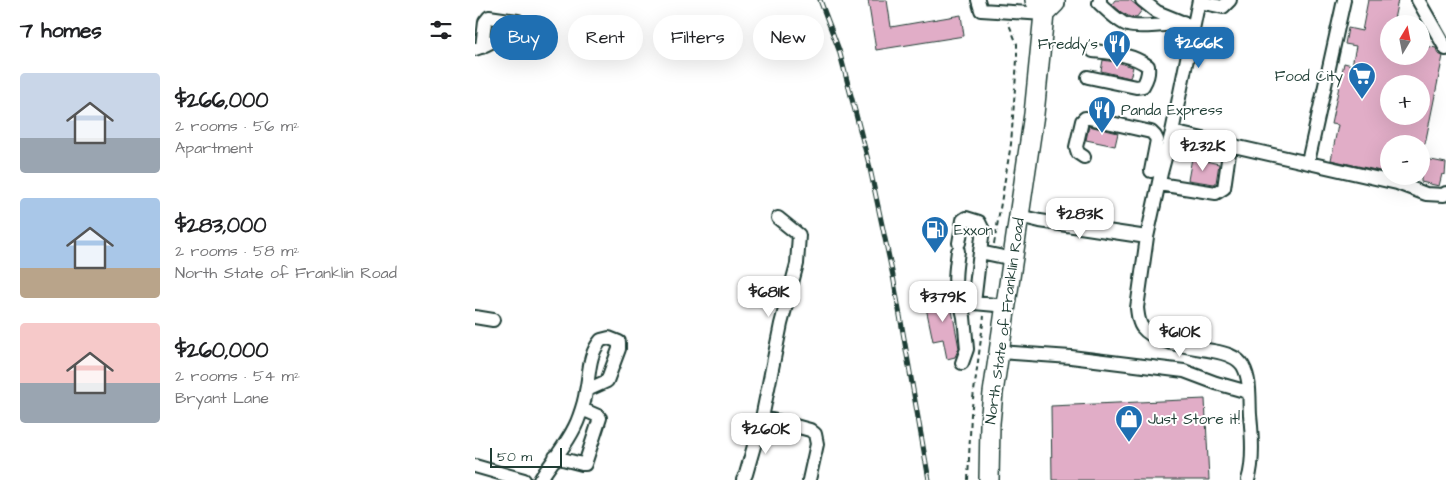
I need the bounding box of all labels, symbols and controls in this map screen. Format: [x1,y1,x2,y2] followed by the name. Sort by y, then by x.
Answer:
[490,15,558,60] chip: Buy
[568,15,643,60] chip: Rent
[653,15,743,60] chip: Filters
[753,15,824,60] chip: New
[1380,15,1430,65] north arrow
[1380,15,1430,185] map controls
[20,16,102,45] text: 7 homes
[427,16,455,44] icon: filters
[1164,27,1234,69] pin: $266K
[1102,29,1132,68] restaurant icon: Freddy's
[1175,32,1223,54] text: $266K
[1038,34,1098,56] place label: Freddy's
[1347,61,1377,100] supermarket icon: Food City
[1275,66,1343,88] place label: Food City
[1380,75,1430,125] button: +
[175,86,269,115] text: $266,000
[60,93,120,153] icon: home
[1087,95,1117,134] restaurant icon: Panda Express
[1121,100,1223,121] place label: Panda Express
[175,115,299,137] text: 2 rooms · 56 m²
[1168,130,1238,172] pin: $232K
[1180,135,1226,157] text: $232K
[1380,135,1430,185] button: −
[175,137,253,159] text: Apartment
[1045,198,1115,240] pin: $283K
[1057,203,1103,225] text: $283K
[175,211,267,240] text: $283,000
[920,215,950,254] fuel station icon: Exxon
[980,216,1030,425] street label: North State of Franklin Road
[60,218,120,278] icon: home
[954,220,993,241] place label: Exxon
[175,240,300,262] text: 2 rooms · 58 m²
[175,262,397,284] text: North State of Franklin Road
[734,276,804,318] pin: $681K
[908,280,978,323] pin: $379K
[748,281,790,303] text: $681K
[920,286,966,308] text: $379K
[1145,316,1215,358] pin: $610K
[1160,321,1200,343] text: $610K
[175,336,269,365] text: $260,000
[60,343,120,403] icon: home
[175,365,300,387] text: 2 rooms · 54 m²
[175,387,269,409] text: Bryant Lane
[1114,404,1144,443] shop icon: Just Store it!
[1148,409,1240,430] place label: Just Store it!
[731,412,801,455] pin: $260K
[742,418,790,440] text: $260K
[490,445,563,468] scale bar
[497,447,532,467] text: 50 m

